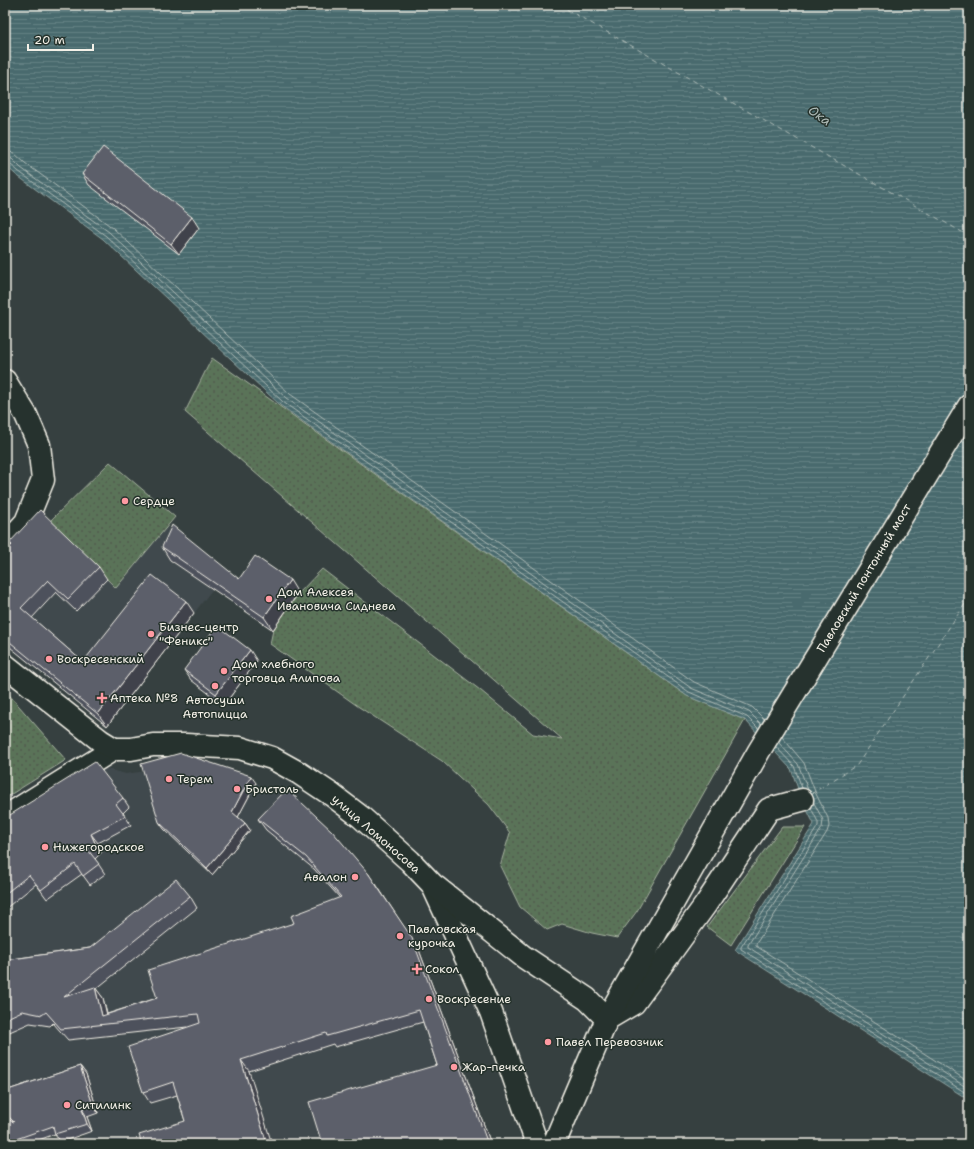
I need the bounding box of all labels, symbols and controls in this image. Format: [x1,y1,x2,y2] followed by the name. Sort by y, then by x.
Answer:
[28,26,93,52] scale bar
[34,32,65,48] text: 20 m
[805,101,835,129] water label: Ока
[133,493,175,509] place label: Сердце
[120,496,130,506] marker: Сердце
[813,500,915,655] street label: Павловский понтонный мост
[277,584,396,614] place label: Дом Алексея Ивановича Сиднева
[264,594,274,604] marker: Дом Алексея Ивановича Сиднева
[159,619,239,649] place label: Бизнес-центр "Феникс"
[146,629,156,639] marker: Бизнес-центр "Феникс"
[57,651,144,667] place label: Воскресенский
[44,654,54,664] marker: Воскресенский
[232,656,341,686] place label: Дом хлебного торговца Алипова
[219,666,229,676] marker: Дом хлебного торговца Алипова
[210,681,220,691] marker: Автосуши Автопицца
[110,690,179,706] place label: Аптека №8
[183,692,248,722] place label: Автосуши Автопицца
[97,693,107,703] marker: Аптека №8
[177,771,213,787] place label: Терем
[164,774,174,784] marker: Терем
[245,781,299,797] place label: Бристоль
[232,784,242,794] marker: Бристоль
[328,791,424,877] street label: улица Ломоносова
[53,839,144,855] place label: Нижегородское
[40,842,50,852] marker: Нижегородское
[303,869,347,885] place label: Авалон
[350,872,360,882] marker: Авалон
[408,921,476,951] place label: Павловская курочка
[395,931,405,941] marker: Павловская курочка
[425,961,460,977] place label: Сокол
[412,964,422,974] marker: Сокол
[437,991,511,1007] place label: Воскресение
[424,994,434,1004] marker: Воскресение
[556,1034,664,1050] place label: Павел Перевозчик
[543,1037,553,1047] marker: Павел Перевозчик
[462,1059,526,1075] place label: Жар-печка
[449,1062,459,1072] marker: Жар-печка
[75,1097,132,1113] place label: Ситилинк
[62,1100,72,1110] marker: Ситилинк

